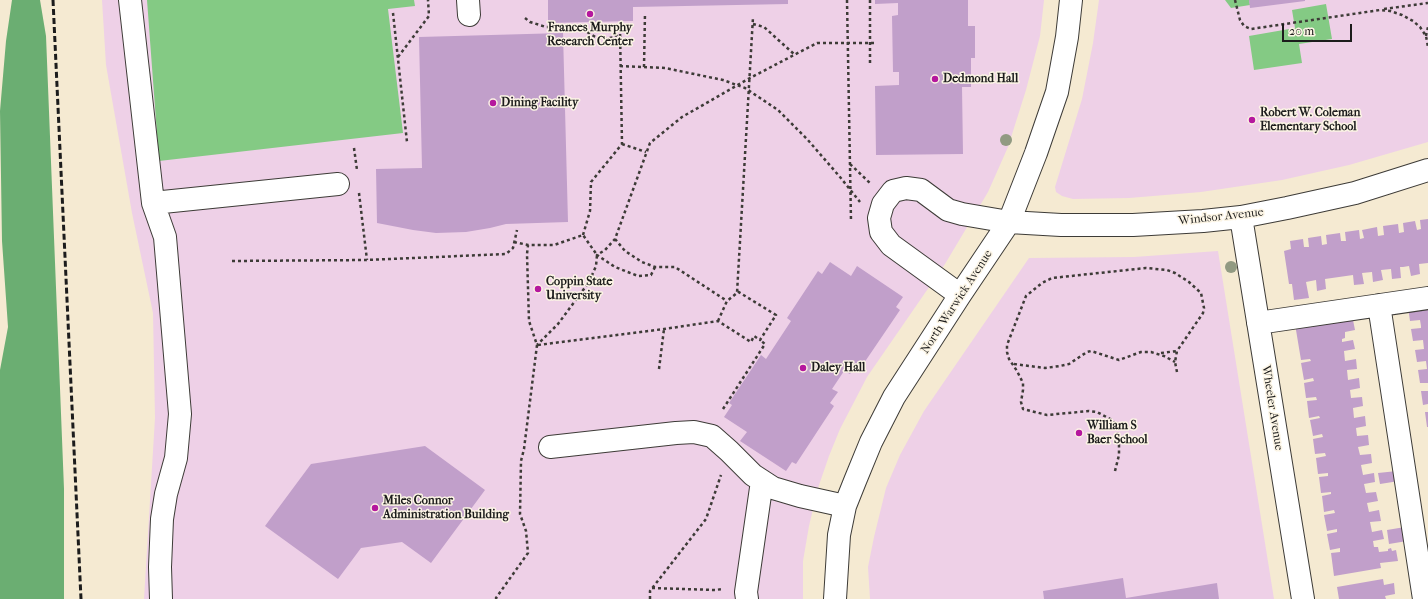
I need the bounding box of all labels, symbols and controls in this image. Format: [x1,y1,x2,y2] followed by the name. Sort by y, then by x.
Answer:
[585,9,595,19] marker: Frances Murphy Research Center
[1284,16,1354,42] scale bar
[547,21,633,49] place label: Frances Murphy Research Center
[1289,24,1314,38] text: 20 m
[943,72,1018,86] place label: Dedmond Hall
[930,74,940,84] marker: Dedmond Hall
[501,96,578,110] place label: Dining Facility
[488,98,498,108] marker: Dining Facility
[1260,106,1360,134] place label: Robert W. Coleman Elementary School
[1247,115,1257,125] marker: Robert W. Coleman Elementary School
[1178,205,1264,229] street label: Windsor Avenue
[918,248,996,356] street label: North Warwick Avenue
[546,275,612,303] place label: Coppin State University
[533,284,543,294] marker: Coppin State University
[811,361,865,375] place label: Daley Hall
[798,363,808,373] marker: Daley Hall
[1258,364,1286,452] street label: Wheeler Avenue
[1087,419,1147,447] place label: William S Baer School
[1074,428,1084,438] marker: William S Baer School
[383,494,509,522] place label: Miles Connor Administration Building
[370,503,380,513] marker: Miles Connor Administration Building

